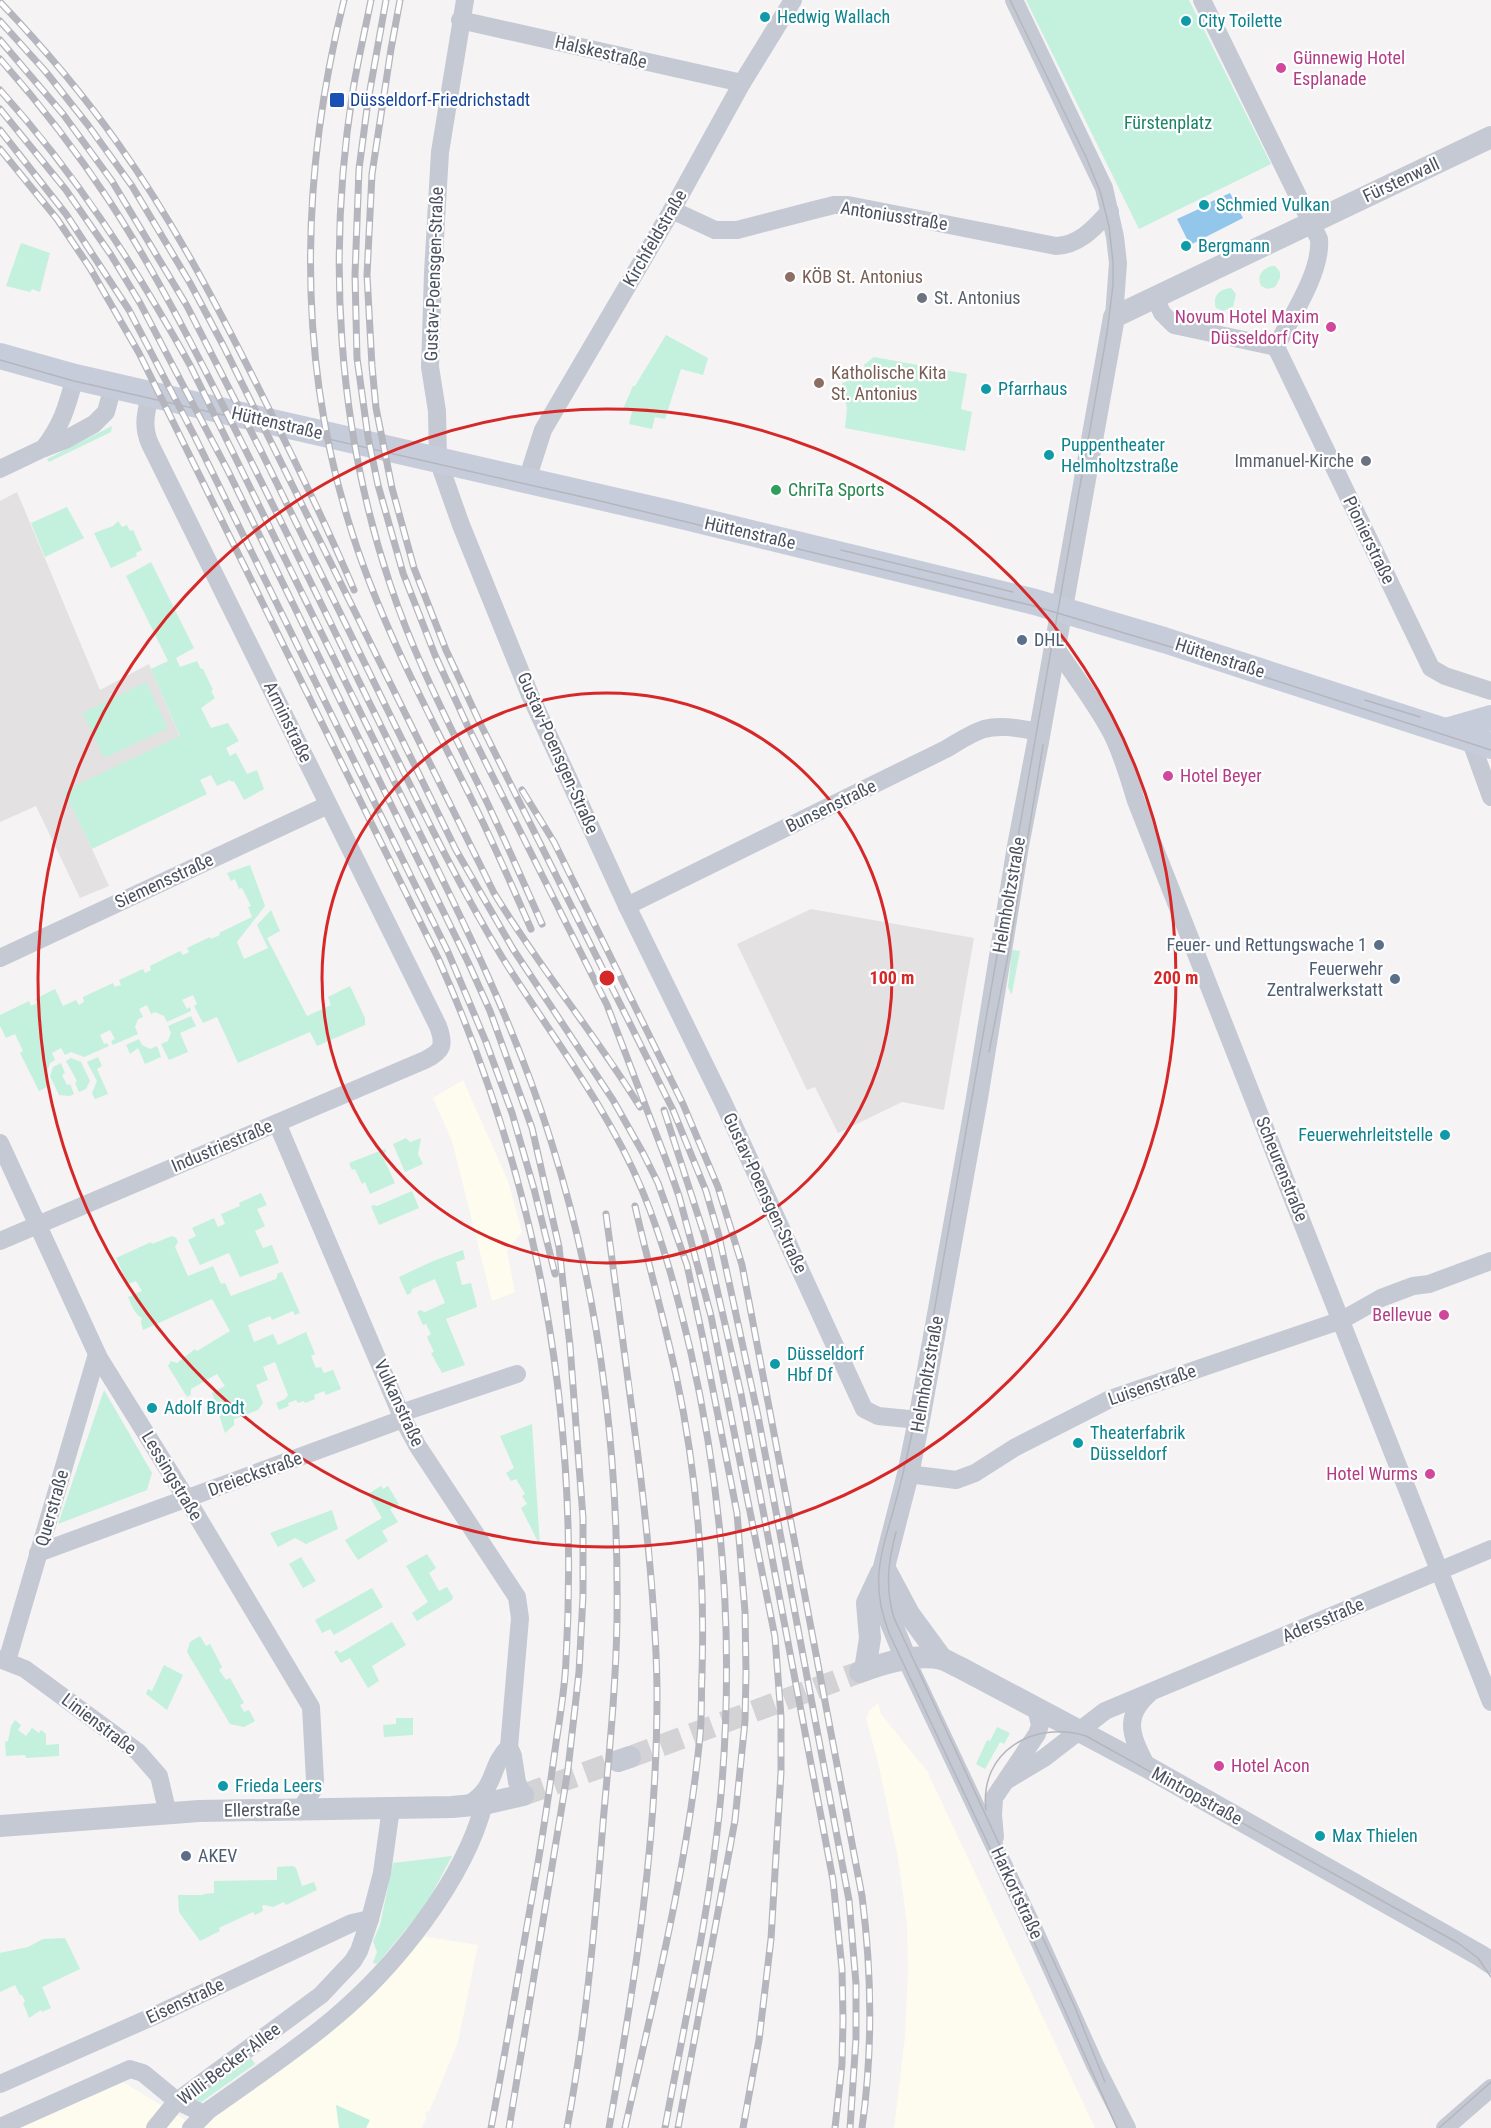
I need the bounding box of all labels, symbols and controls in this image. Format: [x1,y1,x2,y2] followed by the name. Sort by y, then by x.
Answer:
[777,6,890,27] place label: Hedwig Wallach
[758,10,772,24] marker: Hedwig Wallach
[1198,10,1282,31] place label: City Toilette
[1179,14,1193,28] marker: City Toilette
[553,31,649,72] street label: Halskestraße
[1293,47,1405,89] place label: Günnewig Hotel Esplanade
[1274,61,1288,75] marker: Günnewig Hotel Esplanade
[350,89,530,110] place label: Düsseldorf-Friedrichstadt
[328,91,346,109] marker: Düsseldorf-Friedrichstadt
[1124,112,1212,133] park label: Fürstenplatz
[1359,153,1442,206] street label: Fürstenwall
[420,186,447,362] street label: Gustav-Poensgen-Straße
[618,186,691,290] street label: Kirchfeldstraße
[1216,194,1330,215] place label: Schmied Vulkan
[839,197,949,234] street label: Antoniusstraße
[1197,198,1211,212] marker: Schmied Vulkan
[1198,235,1270,256] place label: Bergmann
[1179,239,1193,253] marker: Bergmann
[802,266,923,287] place label: KÖB St. Antonius
[783,270,797,284] marker: KÖB St. Antonius
[934,287,1021,308] place label: St. Antonius
[915,291,929,305] marker: St. Antonius
[1175,306,1319,348] place label: Novum Hotel Maxim Düsseldorf City
[1324,320,1338,334] marker: Novum Hotel Maxim Düsseldorf City
[831,362,946,404] place label: Katholische Kita St. Antonius
[812,376,826,390] marker: Katholische Kita St. Antonius
[998,378,1068,399] place label: Pfarrhaus
[979,382,993,396] marker: Pfarrhaus
[230,402,325,443] street label: Hüttenstraße
[1061,434,1179,476] place label: Puppentheater Helmholtzstraße
[1042,448,1056,462] marker: Puppentheater Helmholtzstraße
[1235,450,1354,471] place label: Immanuel-Kirche
[1359,454,1373,468] marker: Immanuel-Kirche
[788,479,884,500] place label: ChriTa Sports
[769,483,783,497] marker: ChriTa Sports
[1339,492,1400,587] street label: Pionierstraße
[703,512,798,553] street label: Hüttenstraße
[1034,629,1064,650] place label: DHL
[1015,633,1029,647] marker: DHL
[1173,633,1268,682] street label: Hüttenstraße
[513,669,604,837] street label: Gustav-Poensgen-Straße
[260,678,317,766] street label: Arminstraße
[1180,765,1262,786] place label: Hotel Beyer
[1161,769,1175,783] marker: Hotel Beyer
[782,775,879,836] street label: Bunsenstraße
[988,835,1029,955] street label: Helmholtzstraße
[111,849,216,912] street label: Siemensstraße
[1166,934,1367,955] place label: Feuer- und Rettungswache 1
[1372,938,1386,952] marker: Feuer- und Rettungswache 1
[1267,958,1384,1000] place label: Feuerwehr Zentralwerkstatt
[870,967,914,988] text: 100 m
[1154,967,1198,988] text: 200 m
[597,968,617,988] centre of rings
[1388,972,1402,986] marker: Feuerwehr Zentralwerkstatt
[719,1109,812,1276] street label: Gustav-Poensgen-Straße
[1252,1113,1313,1224] street label: Scheurenstraße
[168,1115,275,1176] street label: Industriestraße
[1298,1124,1433,1145] place label: Feuerwehrleitstelle
[1438,1128,1452,1142] marker: Feuerwehrleitstelle
[1372,1304,1432,1325] place label: Bellevue
[1437,1308,1451,1322] marker: Bellevue
[906,1314,947,1434] street label: Helmholtzstraße
[787,1343,865,1385] place label: Düsseldorf Hbf Df
[370,1356,429,1449] street label: Vulkanstraße
[768,1357,782,1371] marker: Düsseldorf Hbf Df
[1105,1360,1199,1409] street label: Luisenstraße
[164,1397,245,1418] place label: Adolf Brodt
[145,1401,159,1415] marker: Adolf Brodt
[1090,1422,1185,1464] place label: Theaterfabrik Düsseldorf
[138,1427,207,1524] street label: Lessingstraße
[1071,1436,1085,1450] marker: Theaterfabrik Düsseldorf
[205,1447,305,1500] street label: Dreieckstraße
[1326,1463,1418,1484] place label: Hotel Wurms
[31,1467,72,1549] street label: Querstraße
[1423,1467,1437,1481] marker: Hotel Wurms
[1279,1593,1367,1646] street label: Adersstraße
[58,1689,141,1758] street label: Linienstraße
[1231,1755,1310,1776] place label: Hotel Acon
[1212,1759,1226,1773] marker: Hotel Acon
[1148,1762,1246,1829] street label: Mintropstraße
[235,1775,322,1796] place label: Frieda Leers
[216,1779,230,1793] marker: Frieda Leers
[224,1798,300,1821] street label: Ellerstraße
[1332,1825,1418,1846] place label: Max Thielen
[1313,1829,1327,1843] marker: Max Thielen
[987,1844,1048,1942] street label: Harkortstraße
[198,1845,237,1866] place label: AKEV
[179,1849,193,1863] marker: AKEV
[142,1973,227,2028] street label: Eisenstraße
[173,2018,284,2109] street label: Willi-Becker-Allee

